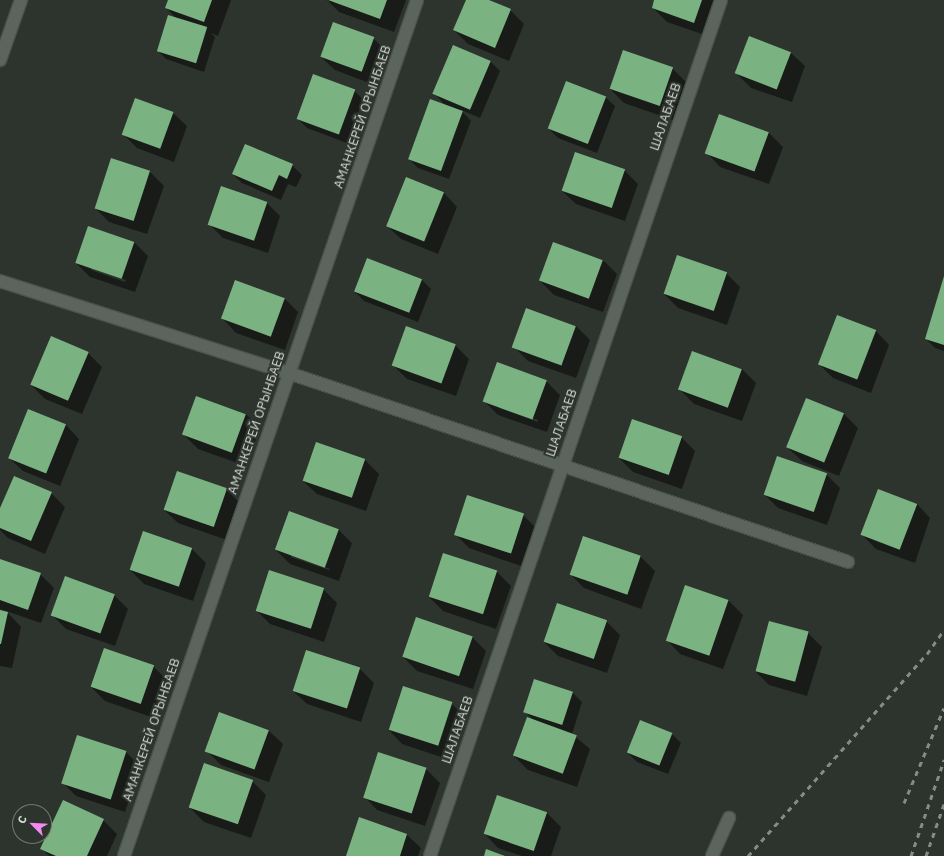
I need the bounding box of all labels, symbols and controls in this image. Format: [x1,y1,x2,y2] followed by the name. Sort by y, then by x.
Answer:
[331,43,395,191] street label: АМАНКЕРЕЙ ОРЫНБАЕВ
[647,81,685,153] street label: ШАЛАБАЕВ
[225,349,289,497] street label: АМАНКЕРЕЙ ОРЫНБАЕВ
[543,387,581,459] street label: ШАЛАБАЕВ
[120,656,184,804] street label: АМАНКЕРЕЙ ОРЫНБАЕВ
[439,694,477,766] street label: ШАЛАБАЕВ
[12,804,52,844] north arrow
[14,813,30,826] text: С

